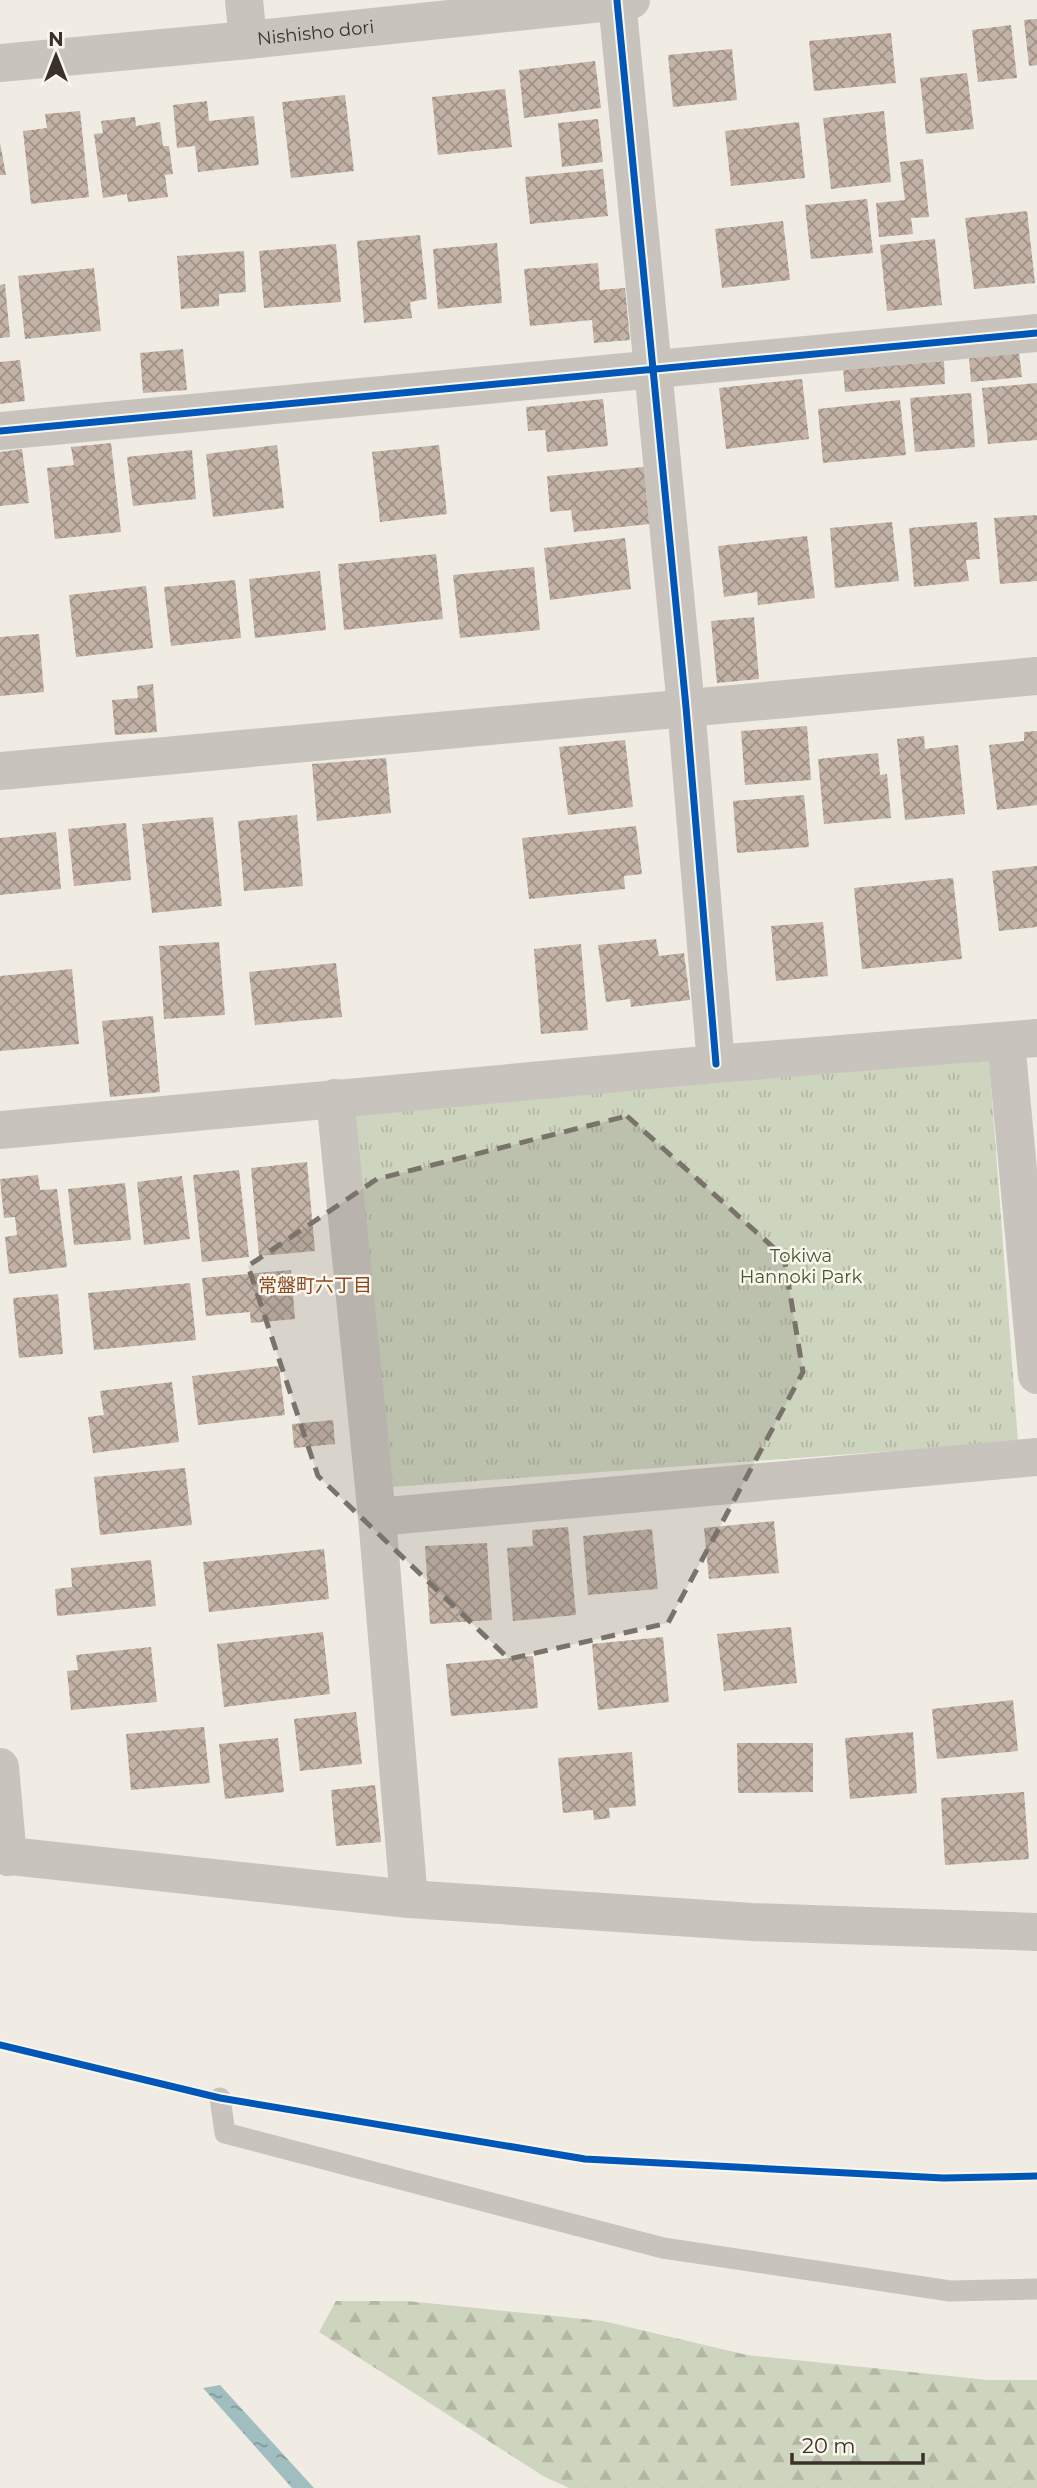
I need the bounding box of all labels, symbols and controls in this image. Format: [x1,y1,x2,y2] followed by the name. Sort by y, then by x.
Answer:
[256,16,375,50] street label: Nishisho dori
[21,21,91,91] north arrow
[48,28,64,51] text: N
[740,1245,862,1288] park label: Tokiwa Hannoki Park
[258,1274,372,1297] district label: 常盤町六丁目
[792,2422,923,2466] scale bar
[802,2433,856,2458] text: 20 m

